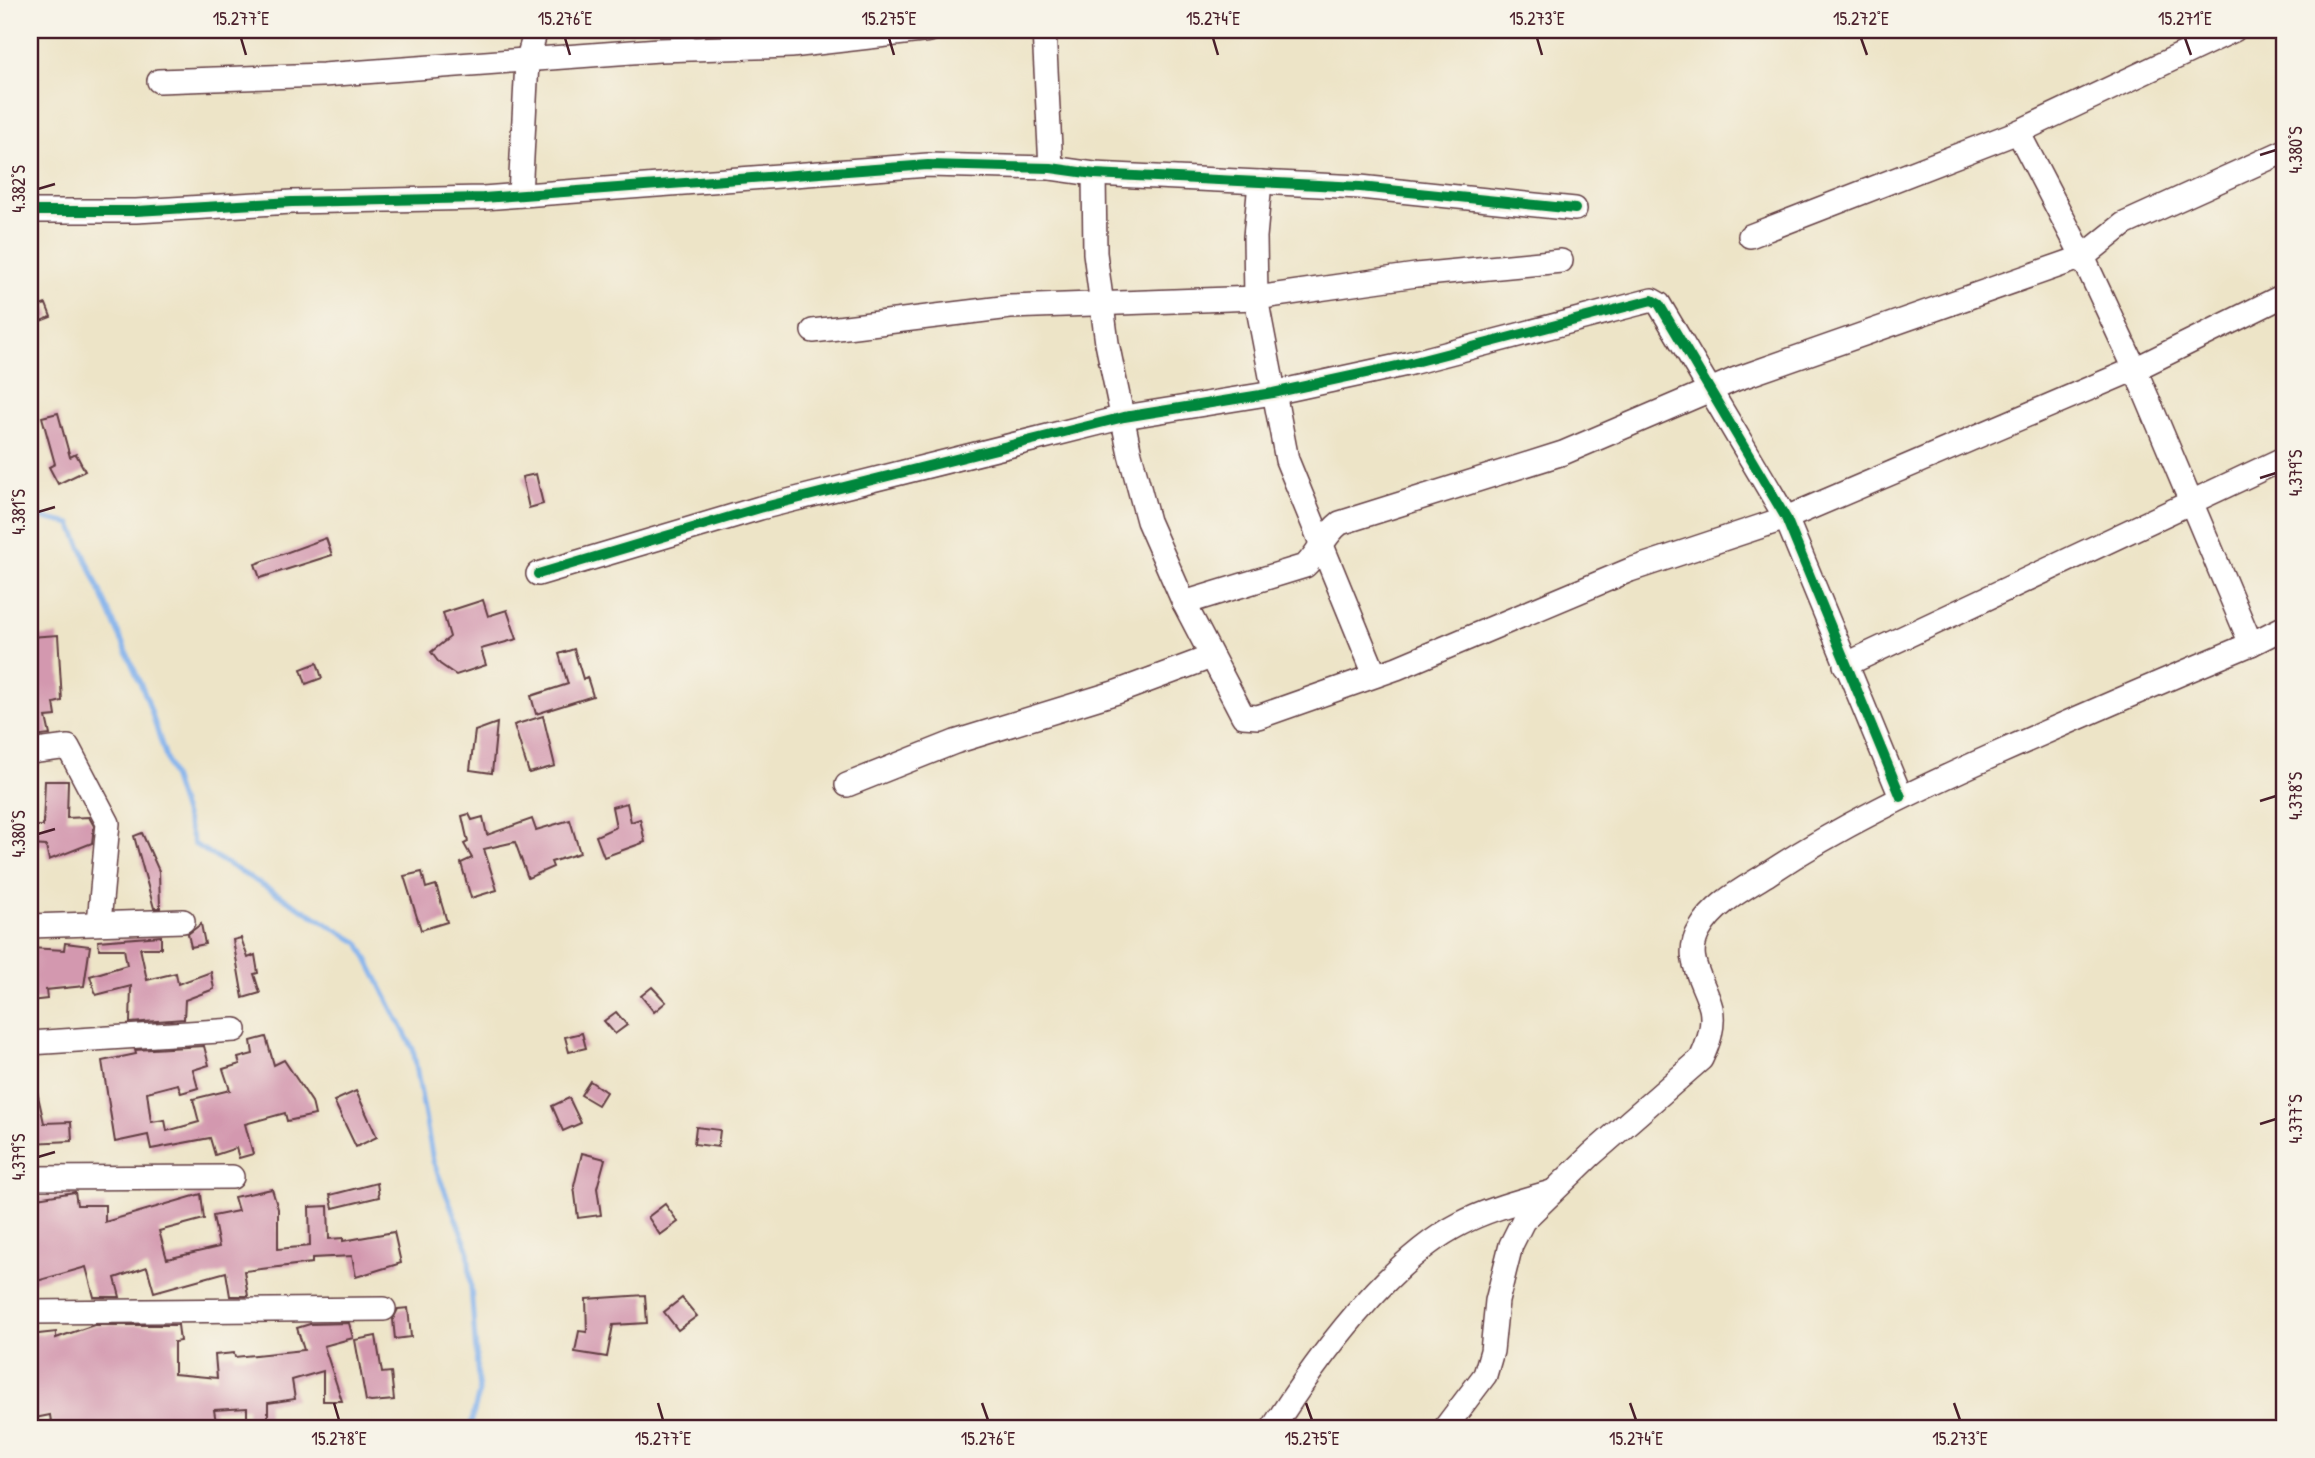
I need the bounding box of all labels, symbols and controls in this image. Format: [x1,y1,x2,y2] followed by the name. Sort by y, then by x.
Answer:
[213,6,269,31] text: 15.277°E
[538,6,592,31] text: 15.276°E
[861,6,917,31] text: 15.275°E
[1186,6,1240,31] text: 15.274°E
[1509,6,1565,31] text: 15.273°E
[1833,6,1889,31] text: 15.272°E
[2158,6,2212,31] text: 15.271°E
[2283,127,2308,173] text: 4.380°S
[6,165,31,213] text: 4.382°S
[2283,450,2308,496] text: 4.379°S
[6,489,31,535] text: 4.381°S
[2283,772,2308,820] text: 4.378°S
[6,811,31,857] text: 4.380°S
[2283,1095,2308,1143] text: 4.377°S
[6,1134,31,1180] text: 4.379°S
[311,1426,367,1451] text: 15.278°E
[635,1426,691,1451] text: 15.277°E
[961,1426,1015,1451] text: 15.276°E
[1284,1426,1340,1451] text: 15.275°E
[1609,1426,1663,1451] text: 15.274°E
[1932,1426,1988,1451] text: 15.273°E

